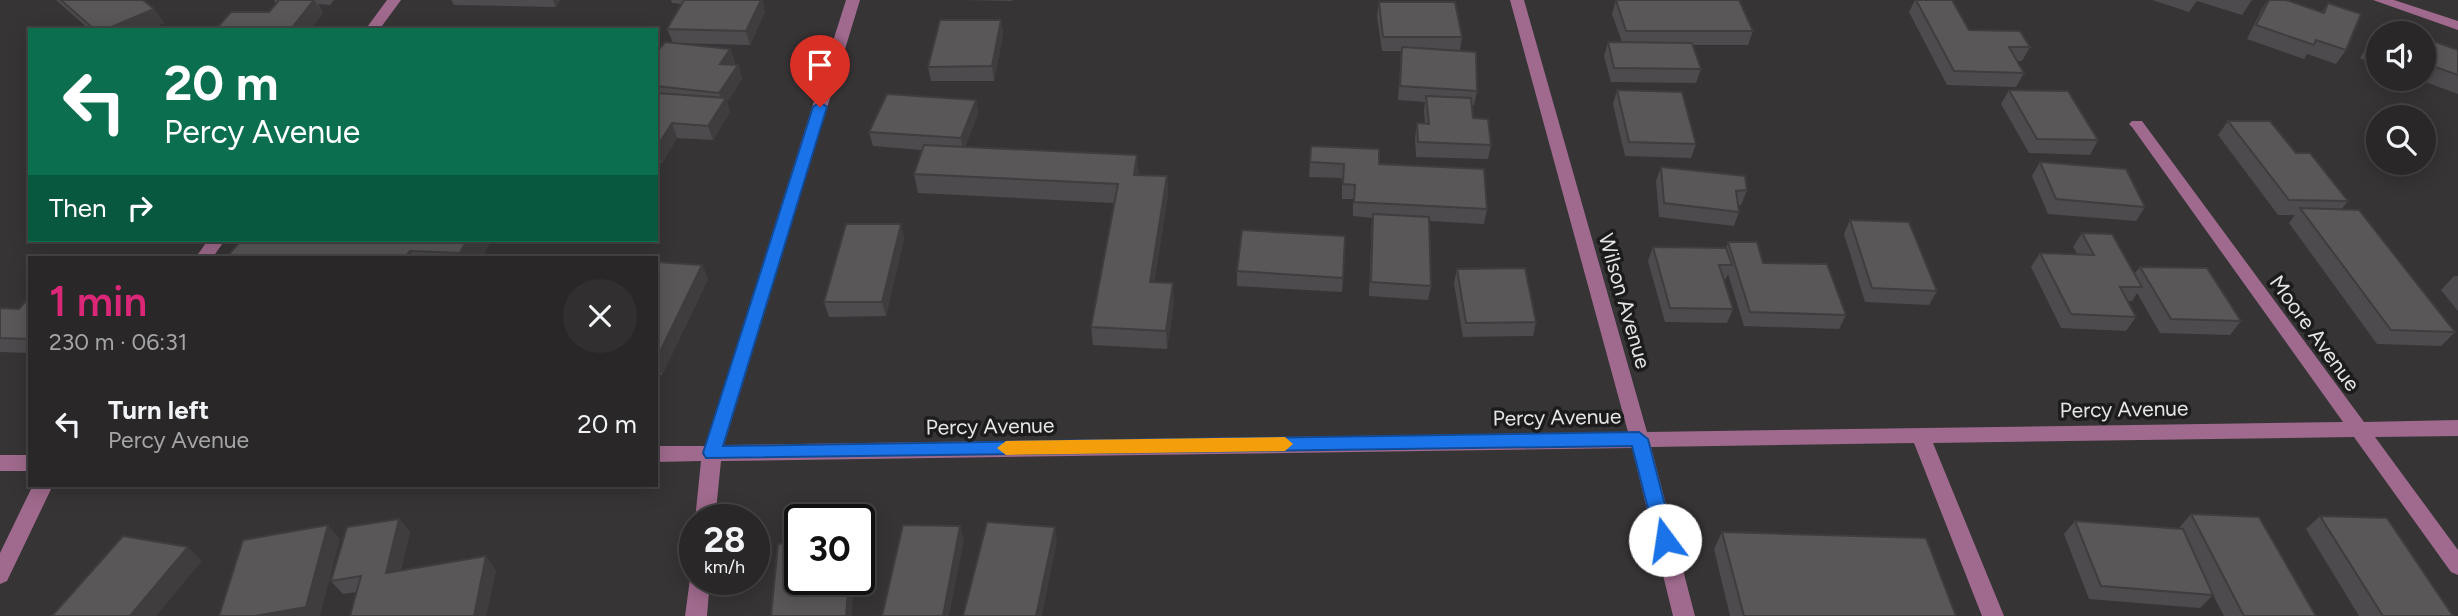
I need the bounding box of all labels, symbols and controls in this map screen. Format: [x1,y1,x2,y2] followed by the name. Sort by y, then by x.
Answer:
[2366,21,2436,175] map controls
[2366,21,2436,91] button: sound
[790,35,850,107] pin
[801,46,839,84] icon: arrive
[164,53,279,112] text: 20 m
[49,56,140,147] icon: left
[2366,105,2436,175] button: search
[164,113,360,151] text: Percy Avenue
[121,189,159,227] icon: right
[49,192,107,224] text: Then
[1594,230,1656,372] street label: Wilson Avenue
[2265,270,2365,396] street label: Moore Avenue
[49,276,147,327] text: 1 min
[563,279,637,353] button: close
[49,328,187,356] text: 230 m · 06:31
[108,394,209,426] text: Turn left
[2059,395,2189,423] street label: Percy Avenue
[1492,403,1622,431] street label: Percy Avenue
[49,405,87,443] icon: left
[577,408,637,440] text: 20 m
[925,412,1055,440] street label: Percy Avenue
[108,426,249,454] text: Percy Avenue
[1628,503,1702,577] position arrow
[784,504,875,595] speed limit sign: 30
[704,519,745,561] text: 28
[704,556,745,578] text: km/h

